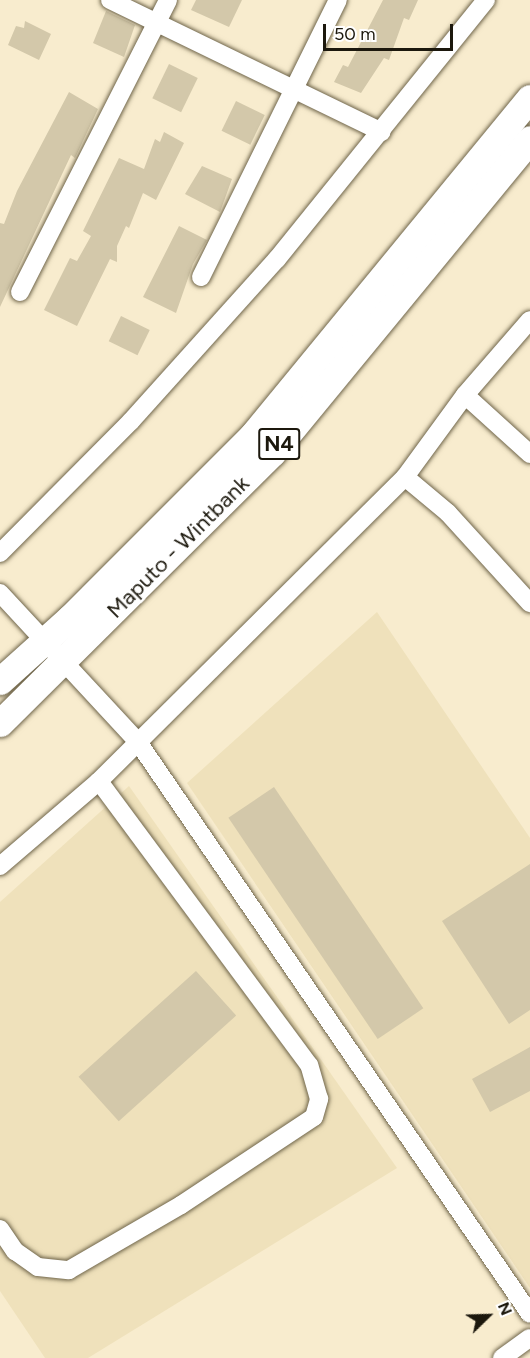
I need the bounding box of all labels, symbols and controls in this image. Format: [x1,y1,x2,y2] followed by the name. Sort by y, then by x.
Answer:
[326,12,456,50] scale bar
[334,23,376,45] text: 50 m
[258,426,300,462] road number: N4
[101,470,255,624] street label: Maputo - Wintbank
[458,1286,518,1346] north arrow
[494,1299,516,1318] text: N

